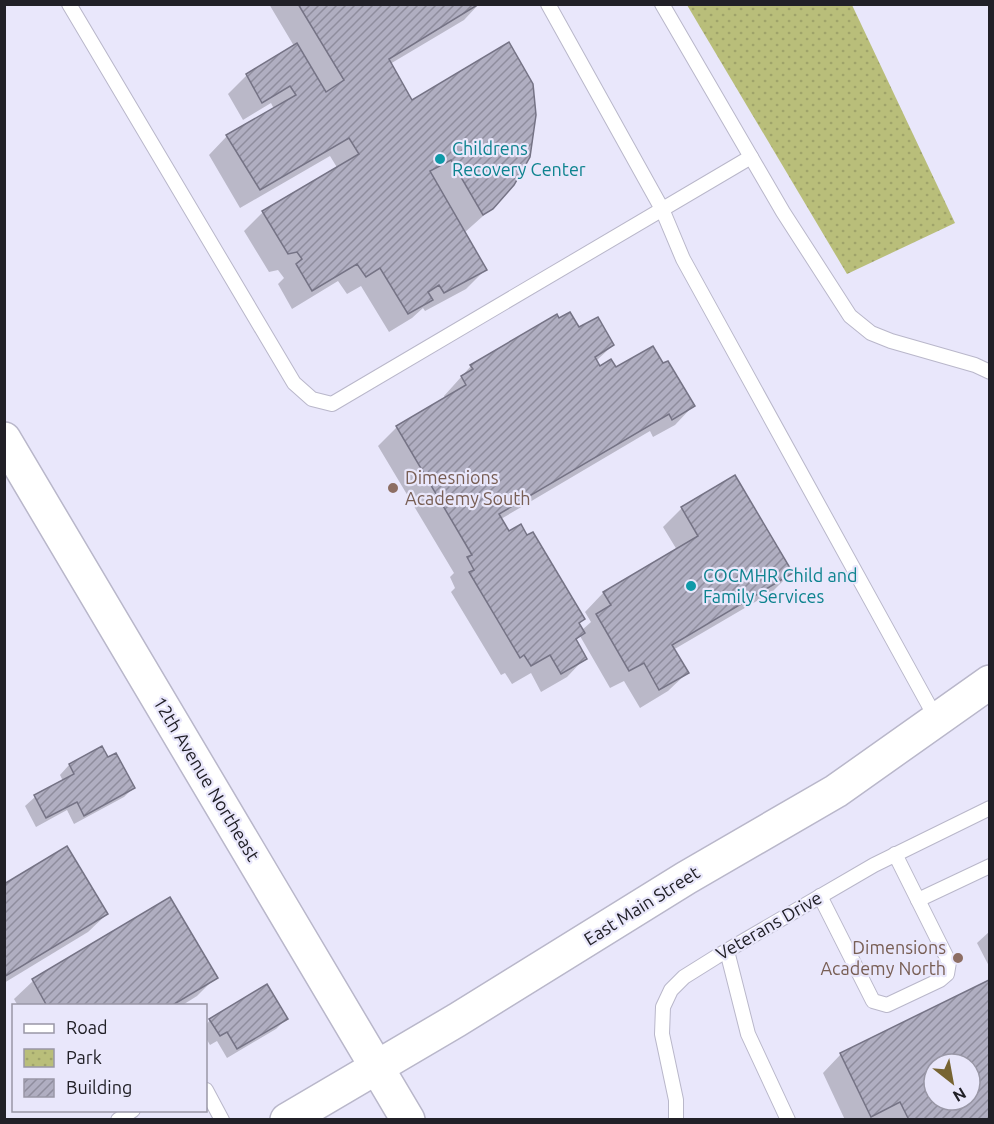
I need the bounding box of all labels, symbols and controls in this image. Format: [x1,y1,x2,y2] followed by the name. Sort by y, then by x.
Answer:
[452,138,586,179] place label: Childrens Recovery Center
[433,152,447,166] marker: Childrens Recovery Center
[405,467,531,508] place label: Dimesnions Academy South
[386,481,400,495] marker: Dimesnions Academy South
[703,565,858,606] place label: COCMHR Child and Family Services
[684,579,698,593] marker: COCMHR Child and Family Services
[150,693,264,864] street label: 12th Avenue Northeast
[580,862,703,949] street label: East Main Street
[712,887,825,963] street label: Veterans Drive
[820,937,946,978] place label: Dimensions Academy North
[951,951,965,965] marker: Dimensions Academy North
[12,1004,207,1112] legend
[66,1017,108,1037] text: Road
[66,1047,102,1067] text: Park
[922,1052,982,1112] north arrow
[66,1077,132,1097] text: Building
[950,1084,969,1106] text: N

